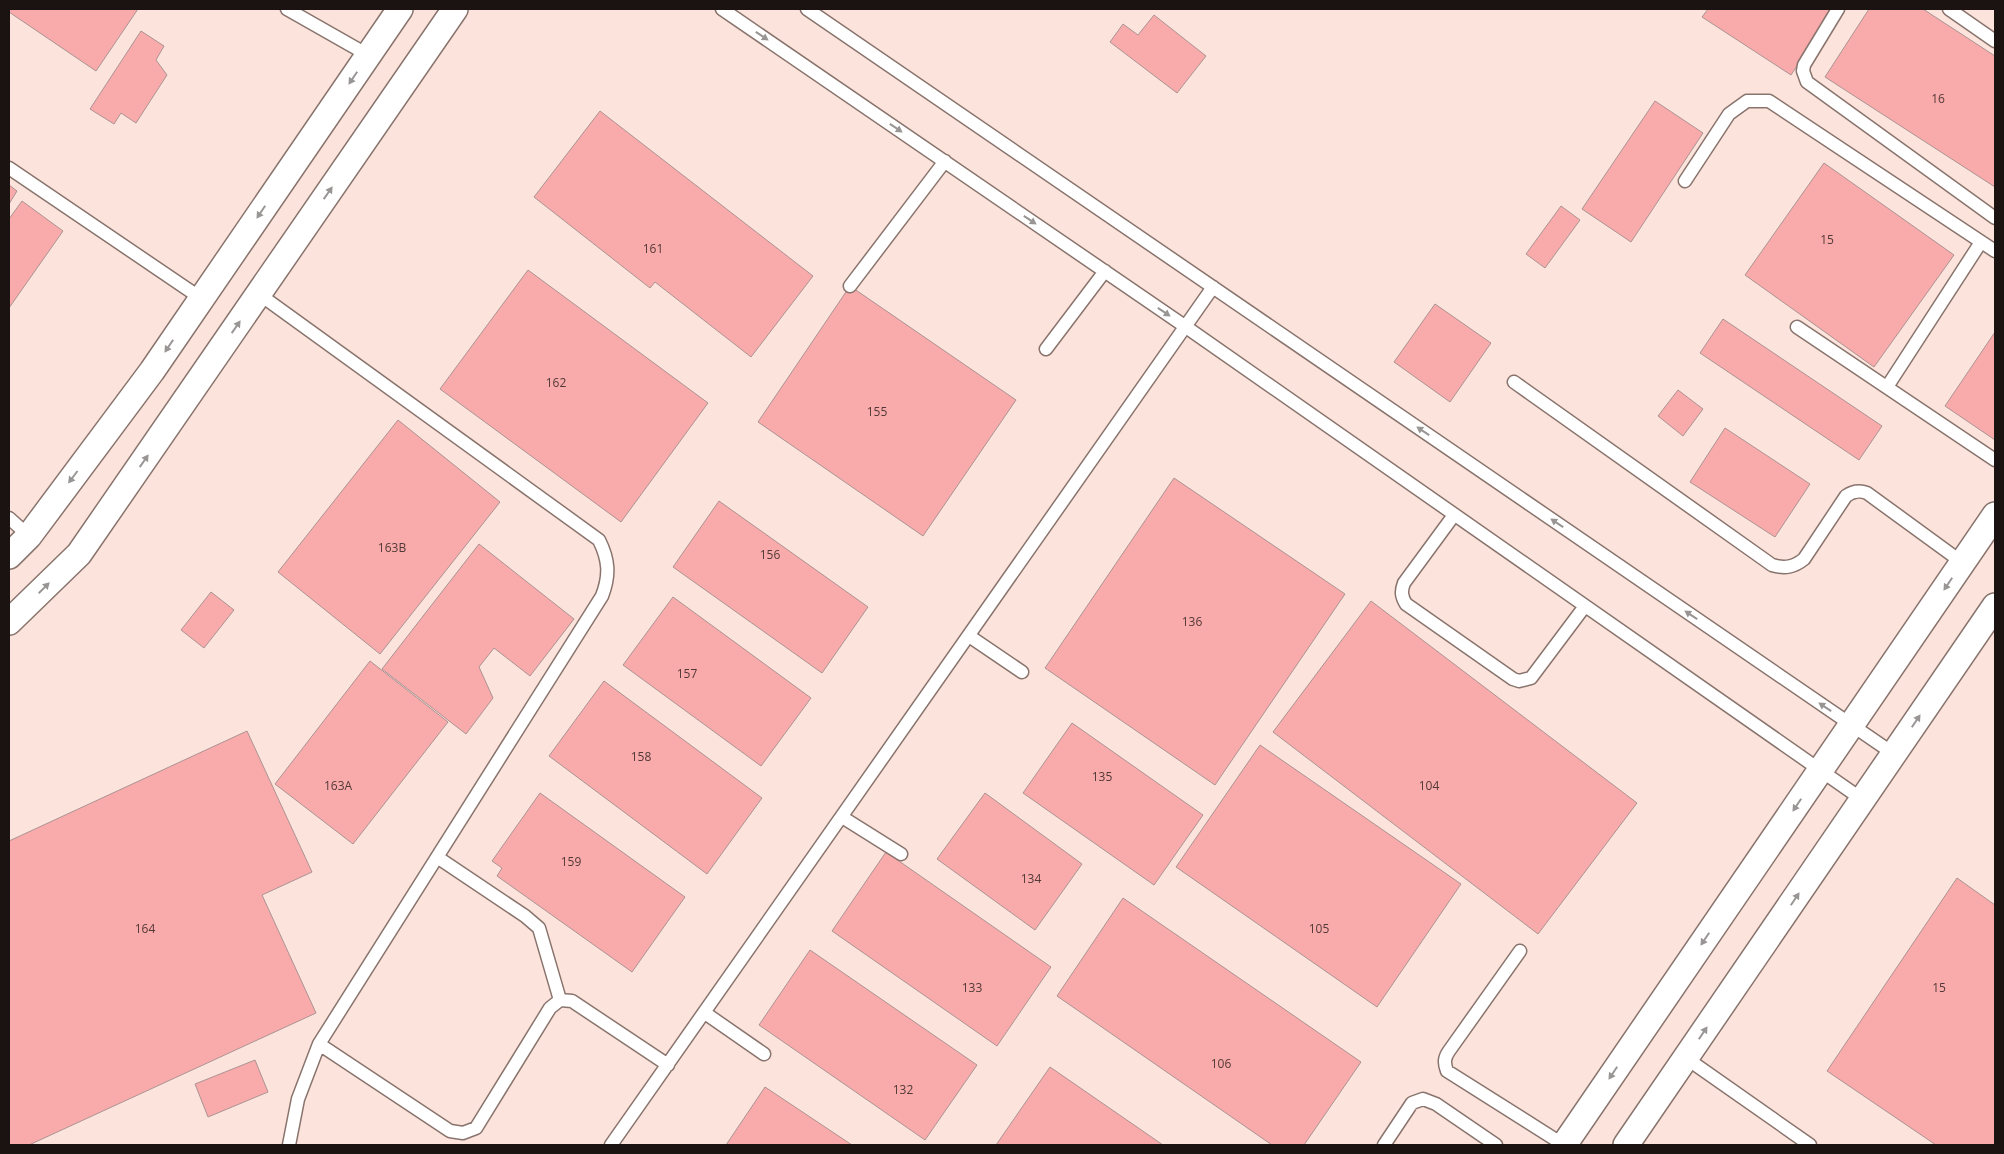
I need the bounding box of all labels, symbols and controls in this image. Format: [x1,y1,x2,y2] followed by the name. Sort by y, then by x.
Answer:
[756,31,769,41] one-way arrow
[348,71,358,85] one-way arrow
[1931,90,1945,107] house number: 16
[890,123,903,133] one-way arrow
[324,186,333,200] one-way arrow
[256,205,266,219] one-way arrow
[1024,215,1037,225] one-way arrow
[1820,231,1834,248] house number: 15
[643,240,663,257] house number: 161
[1158,307,1171,317] one-way arrow
[231,320,241,334] one-way arrow
[165,339,174,353] one-way arrow
[546,374,566,391] house number: 162
[867,403,887,420] house number: 155
[1416,426,1429,436] one-way arrow
[139,454,149,468] one-way arrow
[68,470,78,484] one-way arrow
[1550,518,1563,528] one-way arrow
[378,539,406,556] house number: 163B
[760,546,780,563] house number: 156
[1943,578,1953,591] one-way arrow
[38,583,50,595] one-way arrow
[1684,610,1697,620] one-way arrow
[1182,613,1202,630] house number: 136
[677,665,697,682] house number: 157
[1818,702,1832,711] one-way arrow
[1911,715,1921,728] one-way arrow
[631,748,651,765] house number: 158
[1092,768,1112,785] house number: 135
[324,777,352,794] house number: 163A
[1419,777,1439,794] house number: 104
[1792,798,1802,812] one-way arrow
[561,853,581,870] house number: 159
[1021,870,1041,887] house number: 134
[1790,892,1800,906] one-way arrow
[135,920,155,937] house number: 164
[1309,920,1329,937] house number: 105
[1700,933,1710,946] one-way arrow
[962,979,982,996] house number: 133
[1932,979,1946,996] house number: 15
[1698,1026,1708,1040] one-way arrow
[1211,1055,1231,1072] house number: 106
[1608,1067,1618,1080] one-way arrow
[893,1081,913,1098] house number: 132

